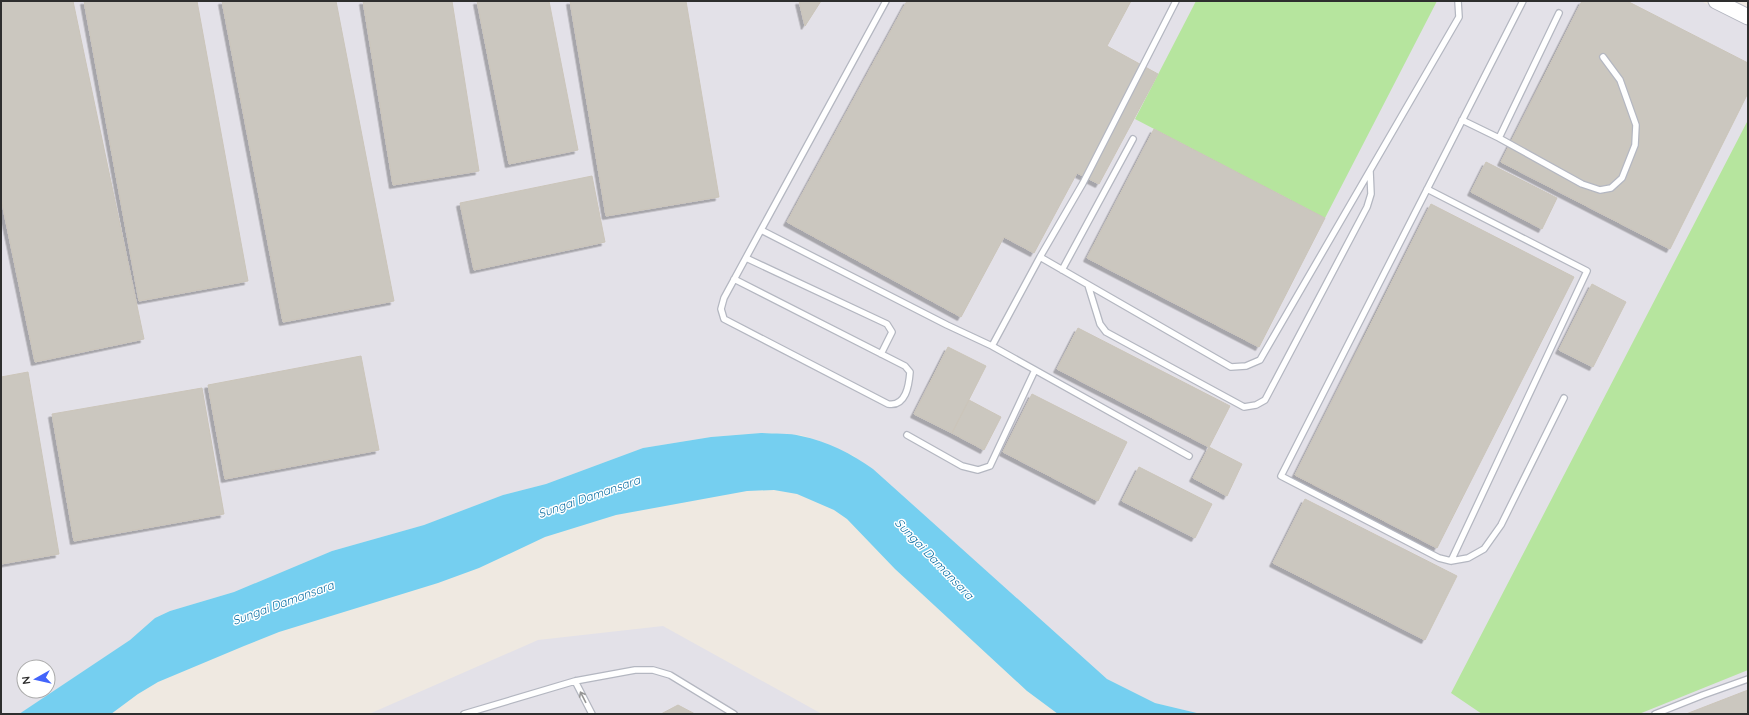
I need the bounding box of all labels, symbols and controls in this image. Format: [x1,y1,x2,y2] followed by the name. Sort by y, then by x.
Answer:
[536,472,642,521] water label: Sungai Damansara
[892,515,977,603] water label: Sungai Damansara
[230,577,336,628] water label: Sungai Damansara
[16,659,56,699] north arrow
[19,675,34,685] text: N
[579,692,587,704] one-way arrow

